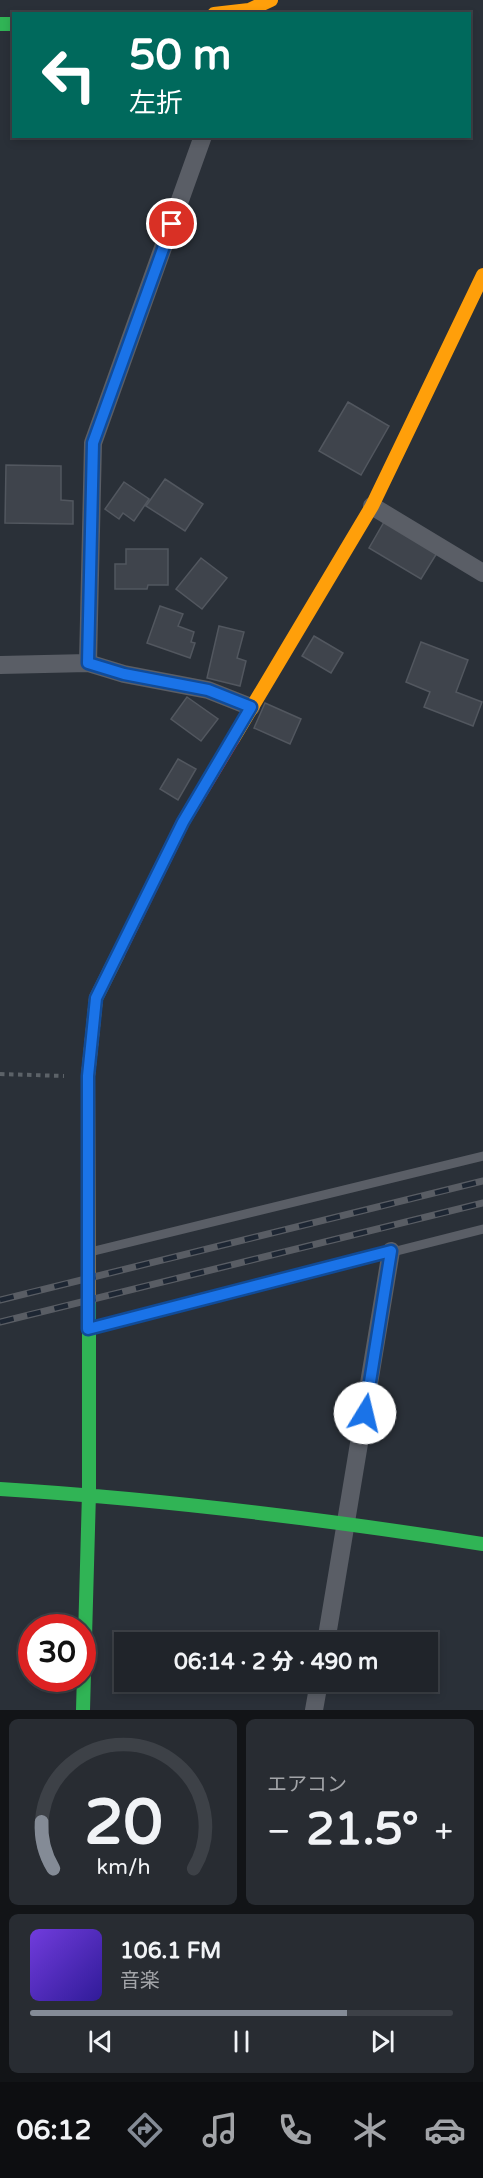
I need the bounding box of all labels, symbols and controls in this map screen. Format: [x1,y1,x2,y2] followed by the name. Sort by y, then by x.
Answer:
[129,30,231,81] text: 50 m
[30,36,108,114] icon: left
[129,87,183,120] text: 左折
[146,198,197,249] pin
[155,207,188,240] icon: arrive
[333,1381,397,1445] position arrow
[18,1614,96,1692] speed limit sign: 30
[174,1649,378,1675] text: 06:14 · 2 分 · 490 m
[267,1773,347,1797] text: エアコン
[84,1786,162,1861] text: 20
[306,1803,419,1857] text: 21.5°
[267,1812,291,1851] text: −
[434,1812,453,1851] text: +
[96,1854,150,1880] text: km/h
[120,1938,221,1964] text: 106.1 FM
[120,1969,160,1993] text: 音楽
[84,2025,117,2058] icon: previous
[225,2025,258,2058] icon: pause
[366,2025,399,2058] icon: next
[124,2109,166,2151] icon: directions
[199,2109,241,2151] icon: music
[274,2109,316,2151] icon: phone
[349,2109,391,2151] icon: climate
[424,2109,466,2151] icon: car
[17,2114,91,2147] text: 06:12

